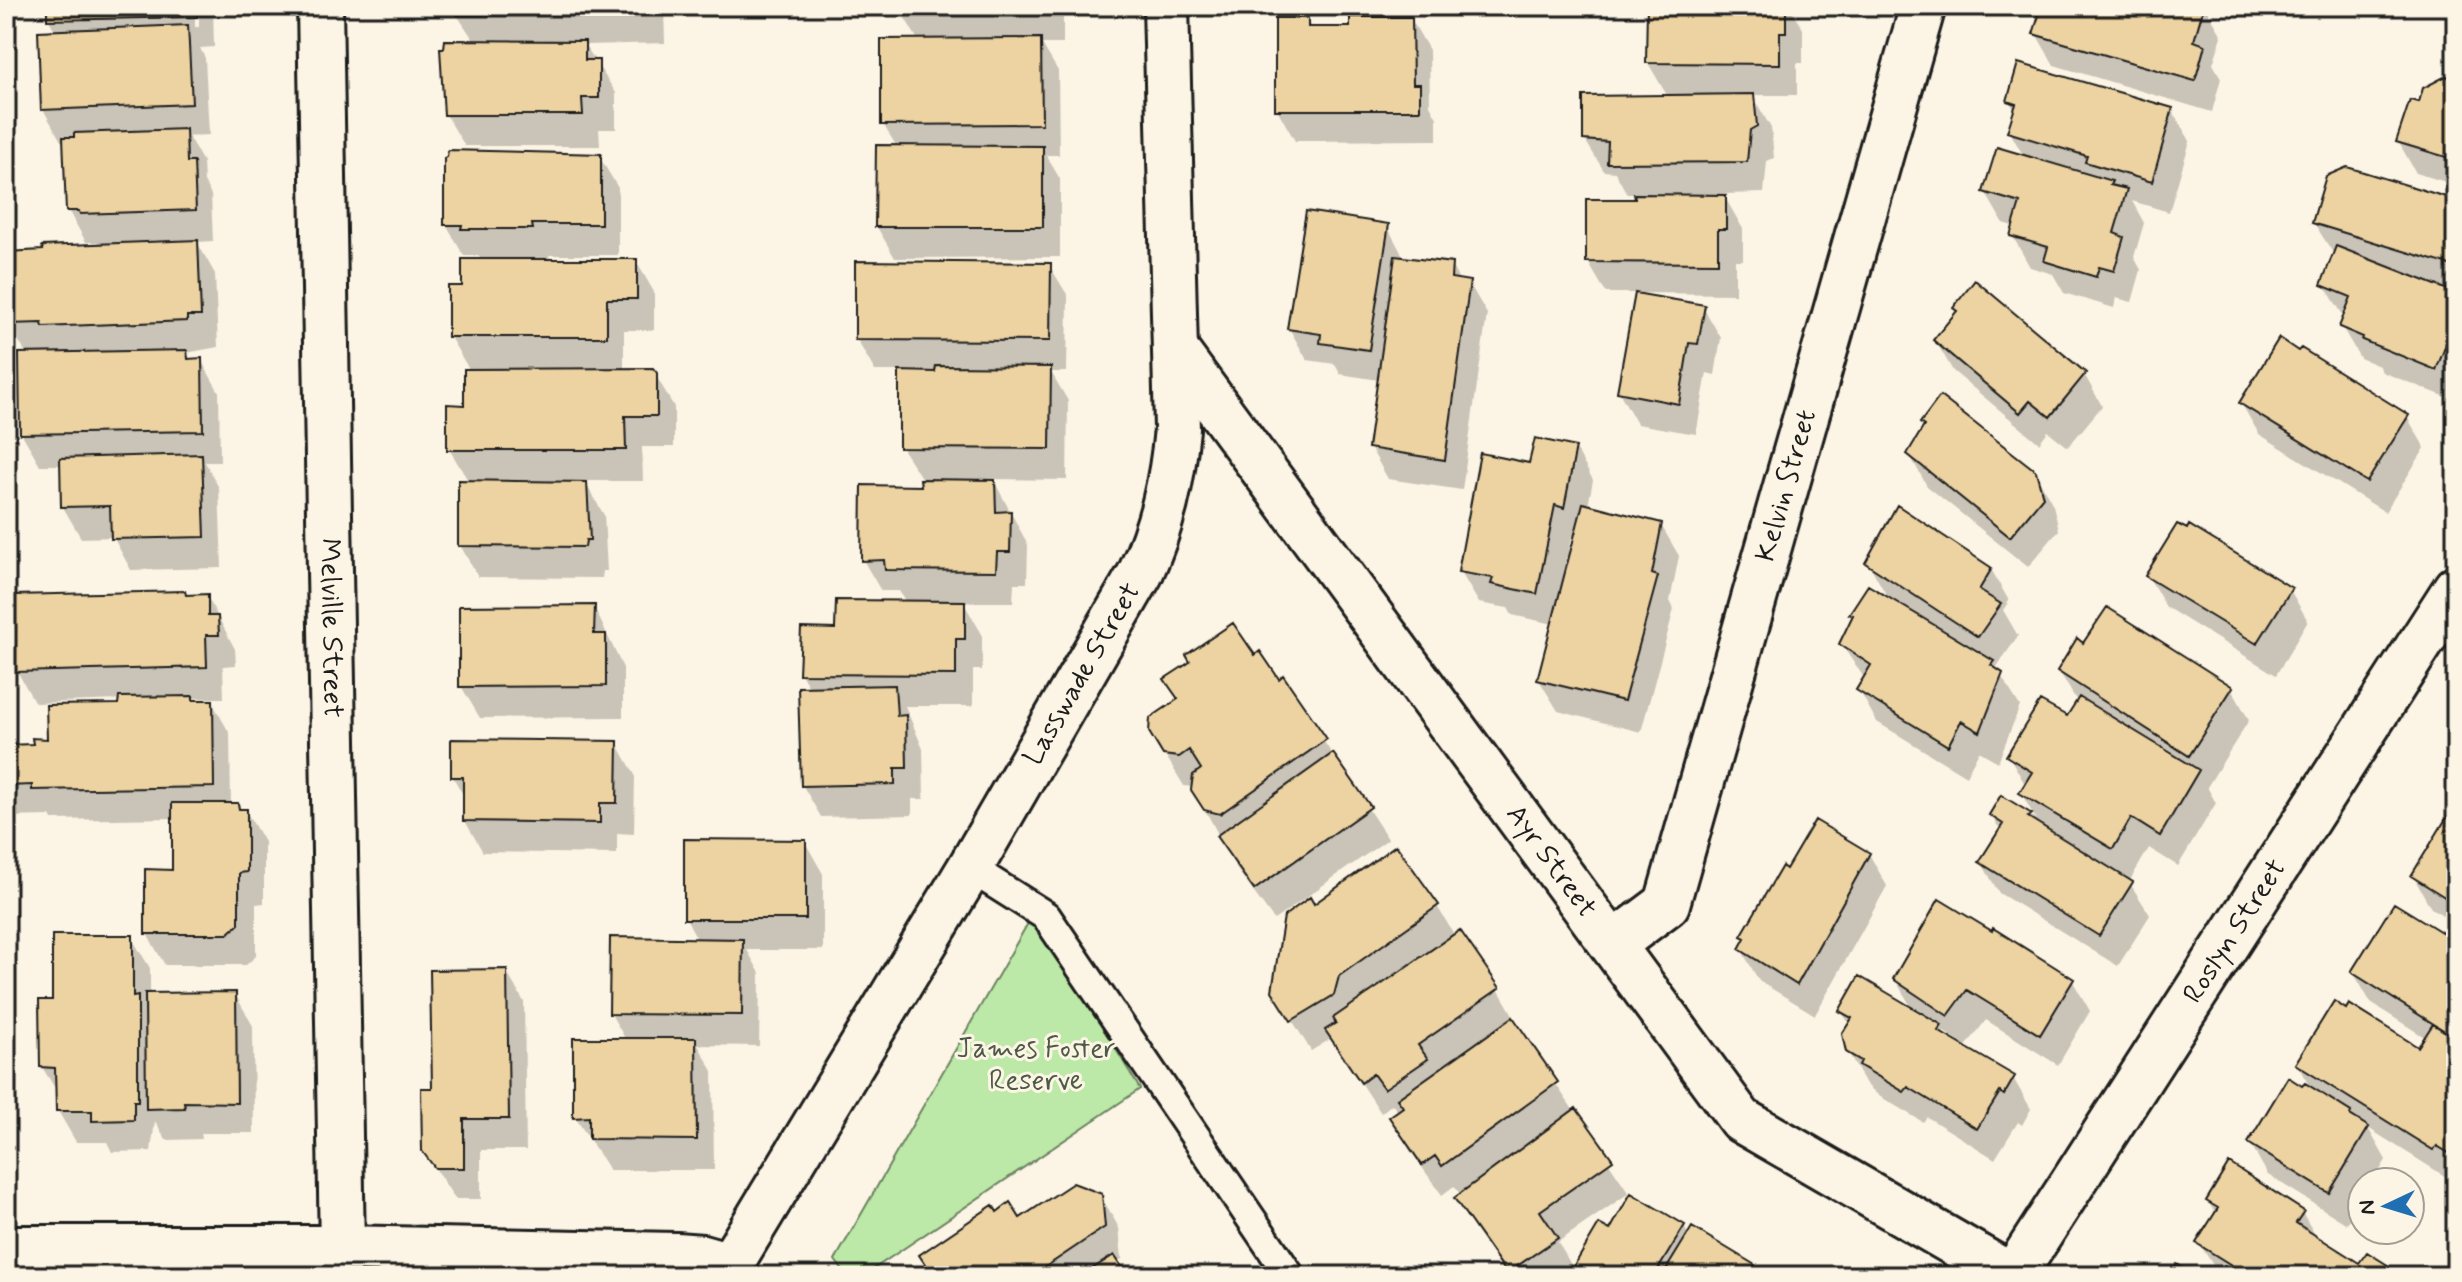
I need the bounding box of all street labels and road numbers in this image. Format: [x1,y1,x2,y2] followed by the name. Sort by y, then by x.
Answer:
[1747,405,1825,566] street label: Kelvin Street
[311,538,351,718] street label: Melville Street
[1015,576,1149,772] street label: Lasswade Street
[1497,797,1605,925] street label: Ayr Street
[2175,852,2295,1011] street label: Roslyn Street

